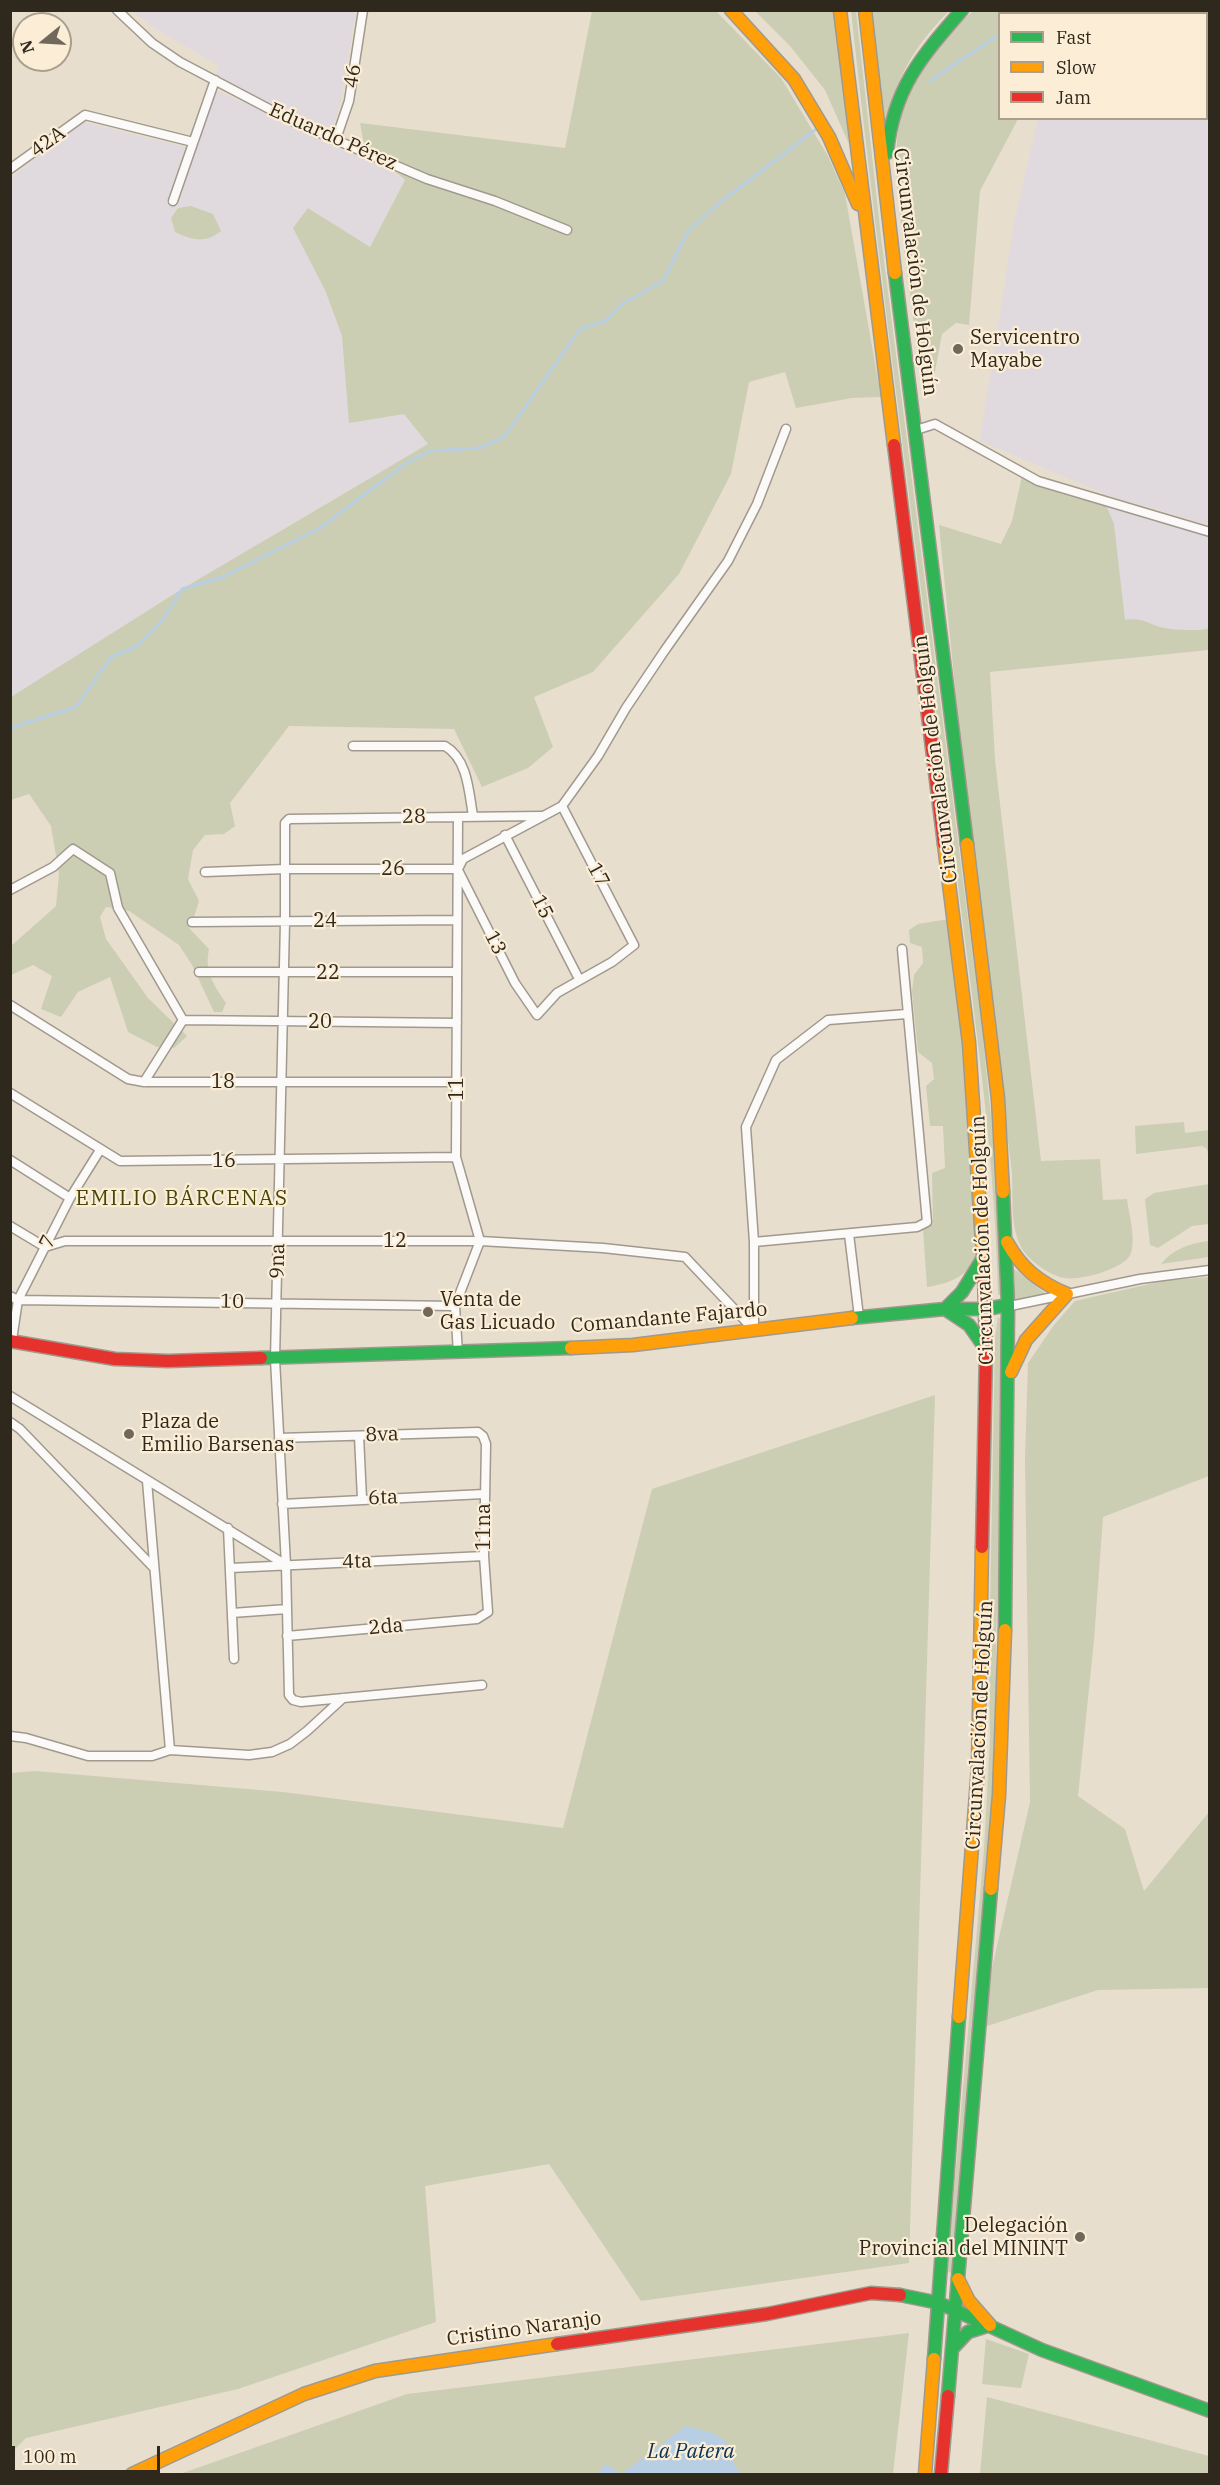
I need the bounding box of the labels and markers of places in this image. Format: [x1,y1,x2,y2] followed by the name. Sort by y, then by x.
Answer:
[970,326,1080,373] place label: Servicentro Mayabe
[951,342,965,356] marker: Servicentro Mayabe
[440,1288,555,1335] place label: Venta de Gas Licuado
[421,1305,435,1319] marker: Venta de Gas Licuado
[141,1410,295,1457] place label: Plaza de Emilio Barsenas
[122,1427,136,1441] marker: Plaza de Emilio Barsenas
[859,2214,1068,2261] place label: Delegación Provincial del MININT
[1073,2230,1087,2244] marker: Delegación Provincial del MININT

